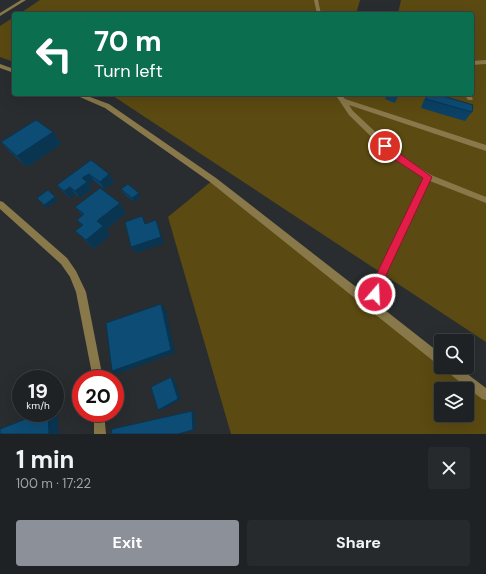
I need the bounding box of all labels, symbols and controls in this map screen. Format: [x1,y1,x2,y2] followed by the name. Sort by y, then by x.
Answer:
[94,23,162,60] text: 70 m
[28,28,80,80] icon: left
[94,59,163,83] text: Turn left
[368,129,402,163] pin
[374,135,396,157] icon: arrive
[354,273,396,315] position arrow
[434,334,474,422] map controls
[434,334,474,374] button: search
[72,370,124,422] speed limit sign: 20
[28,378,48,404] text: 19
[434,382,474,422] button: layers
[26,399,50,412] text: km/h
[16,444,74,475] text: 1 min
[428,447,470,489] button: close
[16,475,91,492] text: 100 m · 17:22
[16,520,239,566] button: Exit
[247,520,470,566] button: Share

